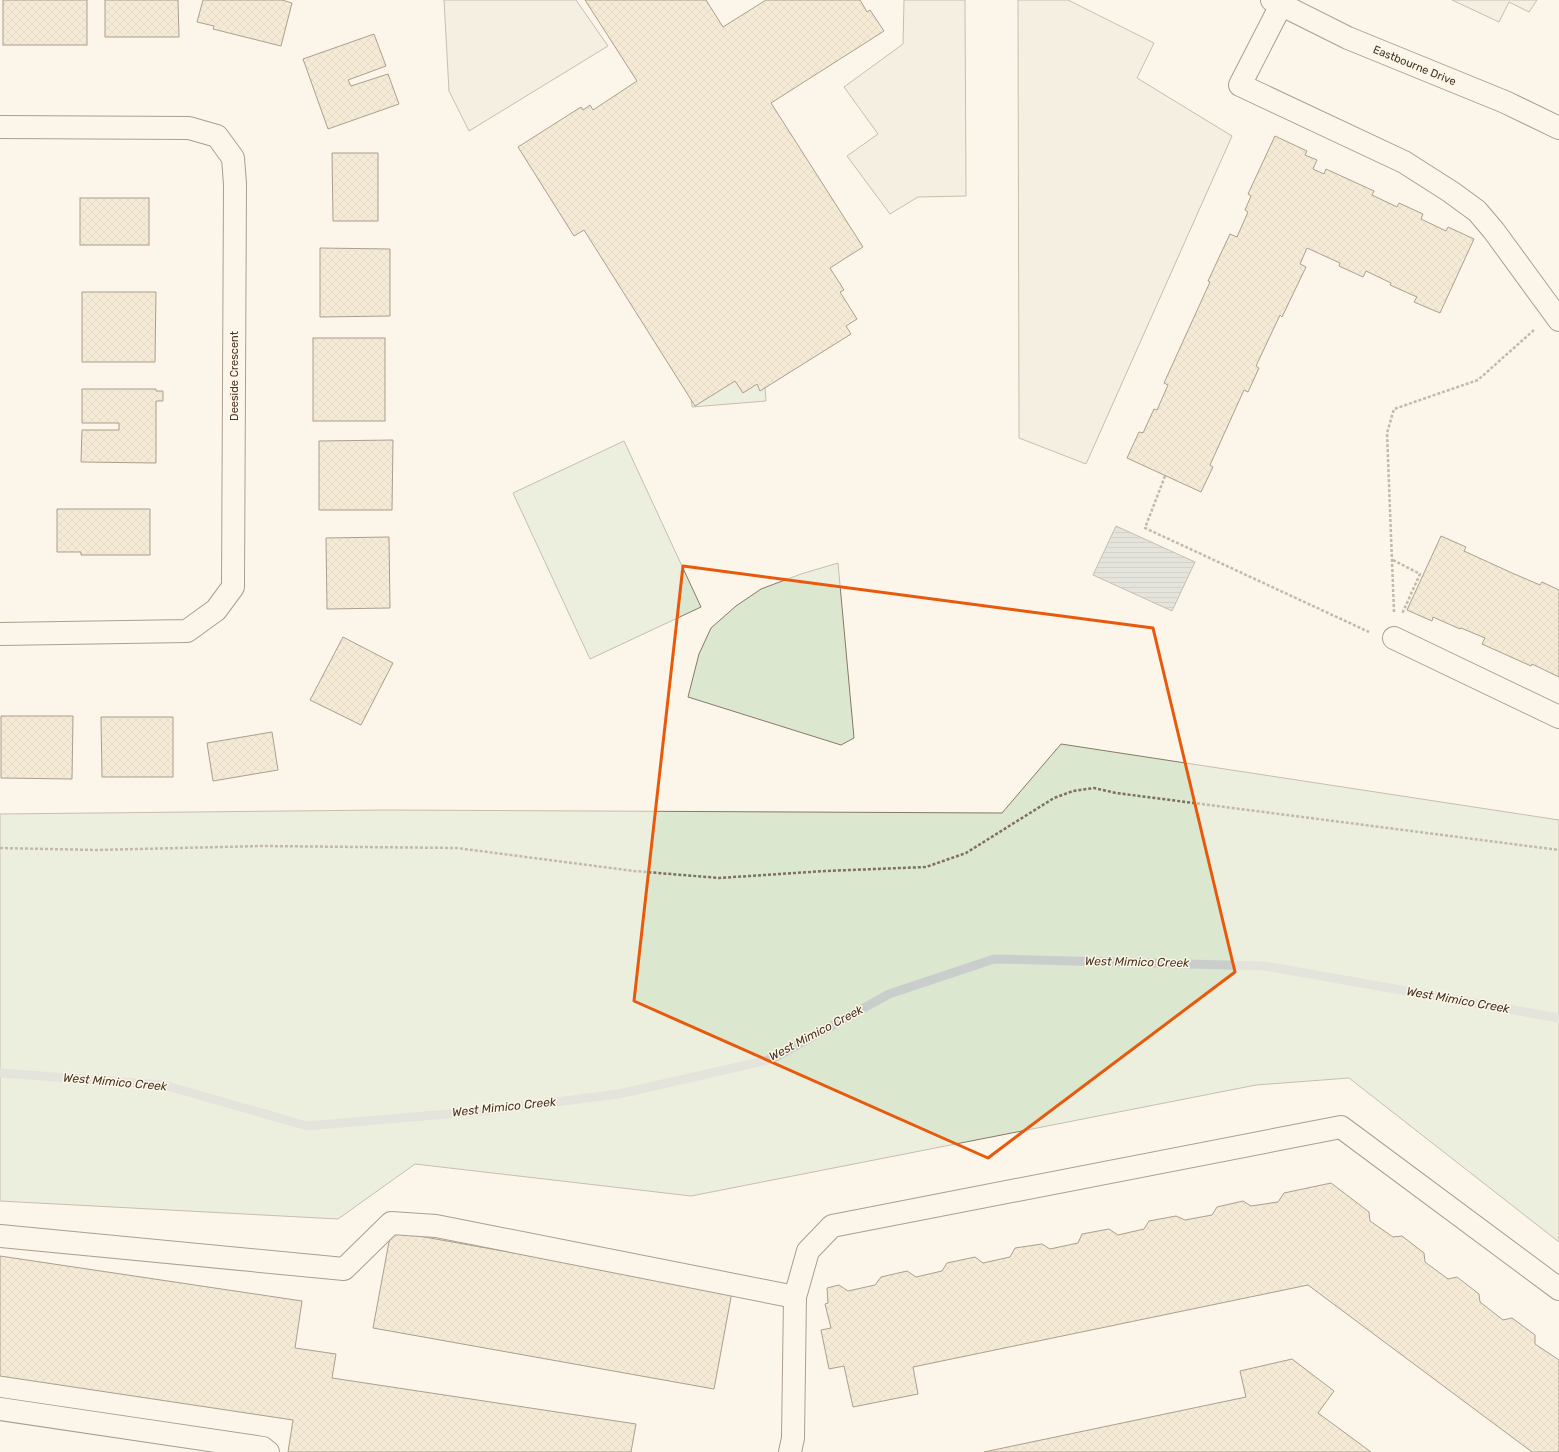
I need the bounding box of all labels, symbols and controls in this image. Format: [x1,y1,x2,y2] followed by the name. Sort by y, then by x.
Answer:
[1371,43,1458,88] street label: Eastbourne Drive
[228,330,241,421] street label: Deeside Crescent
[1085,954,1190,970] water label: West Mimico Creek
[1405,984,1511,1016] water label: West Mimico Creek
[767,1002,866,1064] water label: West Mimico Creek
[62,1070,168,1094] water label: West Mimico Creek
[451,1095,557,1119] water label: West Mimico Creek

